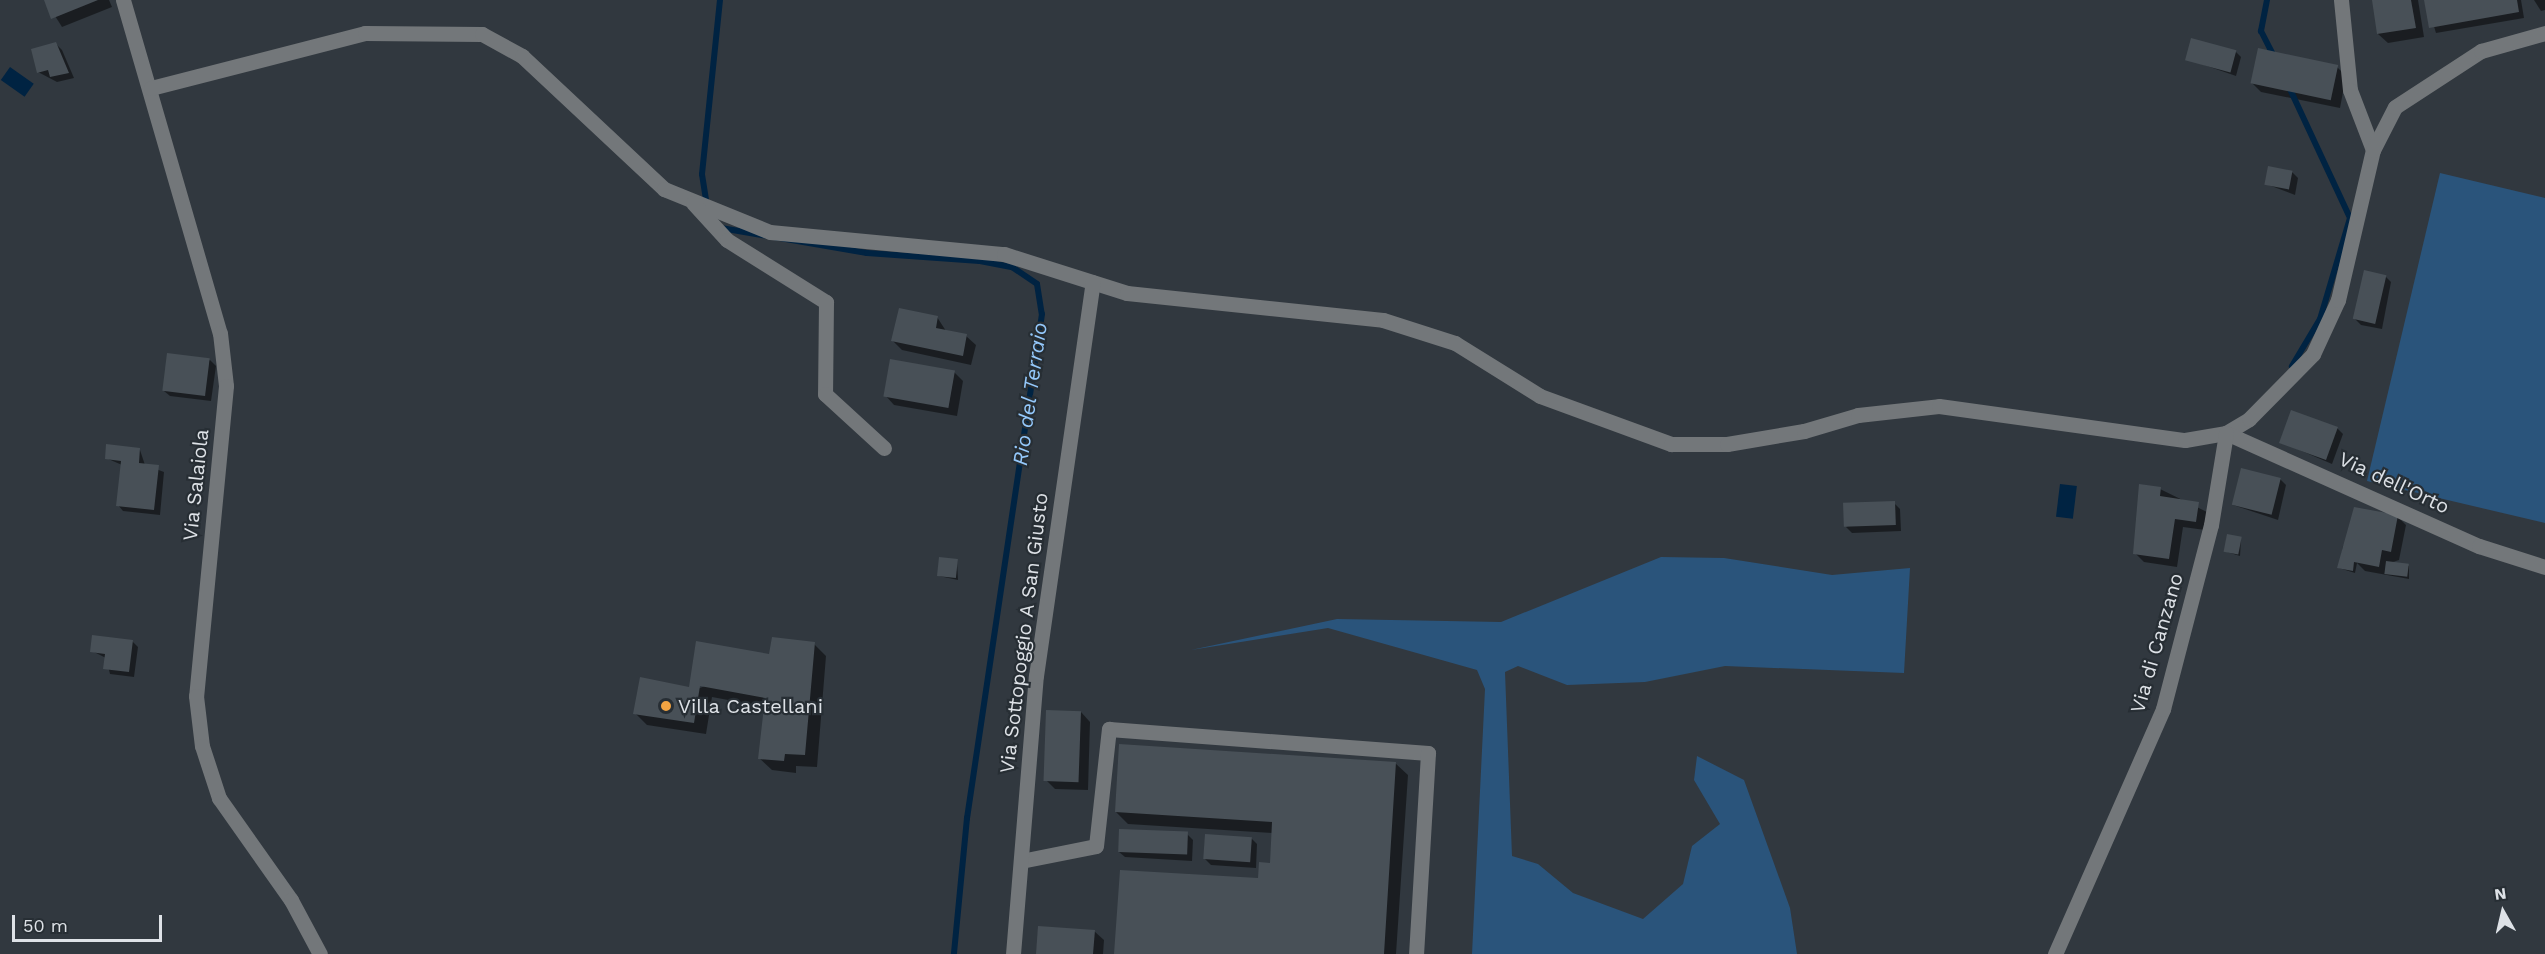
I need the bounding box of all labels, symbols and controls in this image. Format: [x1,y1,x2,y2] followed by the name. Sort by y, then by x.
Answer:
[1007,320,1053,468] water label: Rio del Terraio
[178,428,214,542] street label: Via Salaiola
[2335,447,2453,519] street label: Via dell'Orto
[995,490,1053,776] street label: Via Sottopoggio A San Giusto
[2125,570,2189,716] street label: Via di Canzano
[678,694,823,718] place label: Villa Castellani
[659,699,673,713] marker: Villa Castellani
[2473,882,2533,942] north arrow
[2493,883,2508,904] text: N
[15,903,165,941] scale bar
[23,915,68,936] text: 50 m

